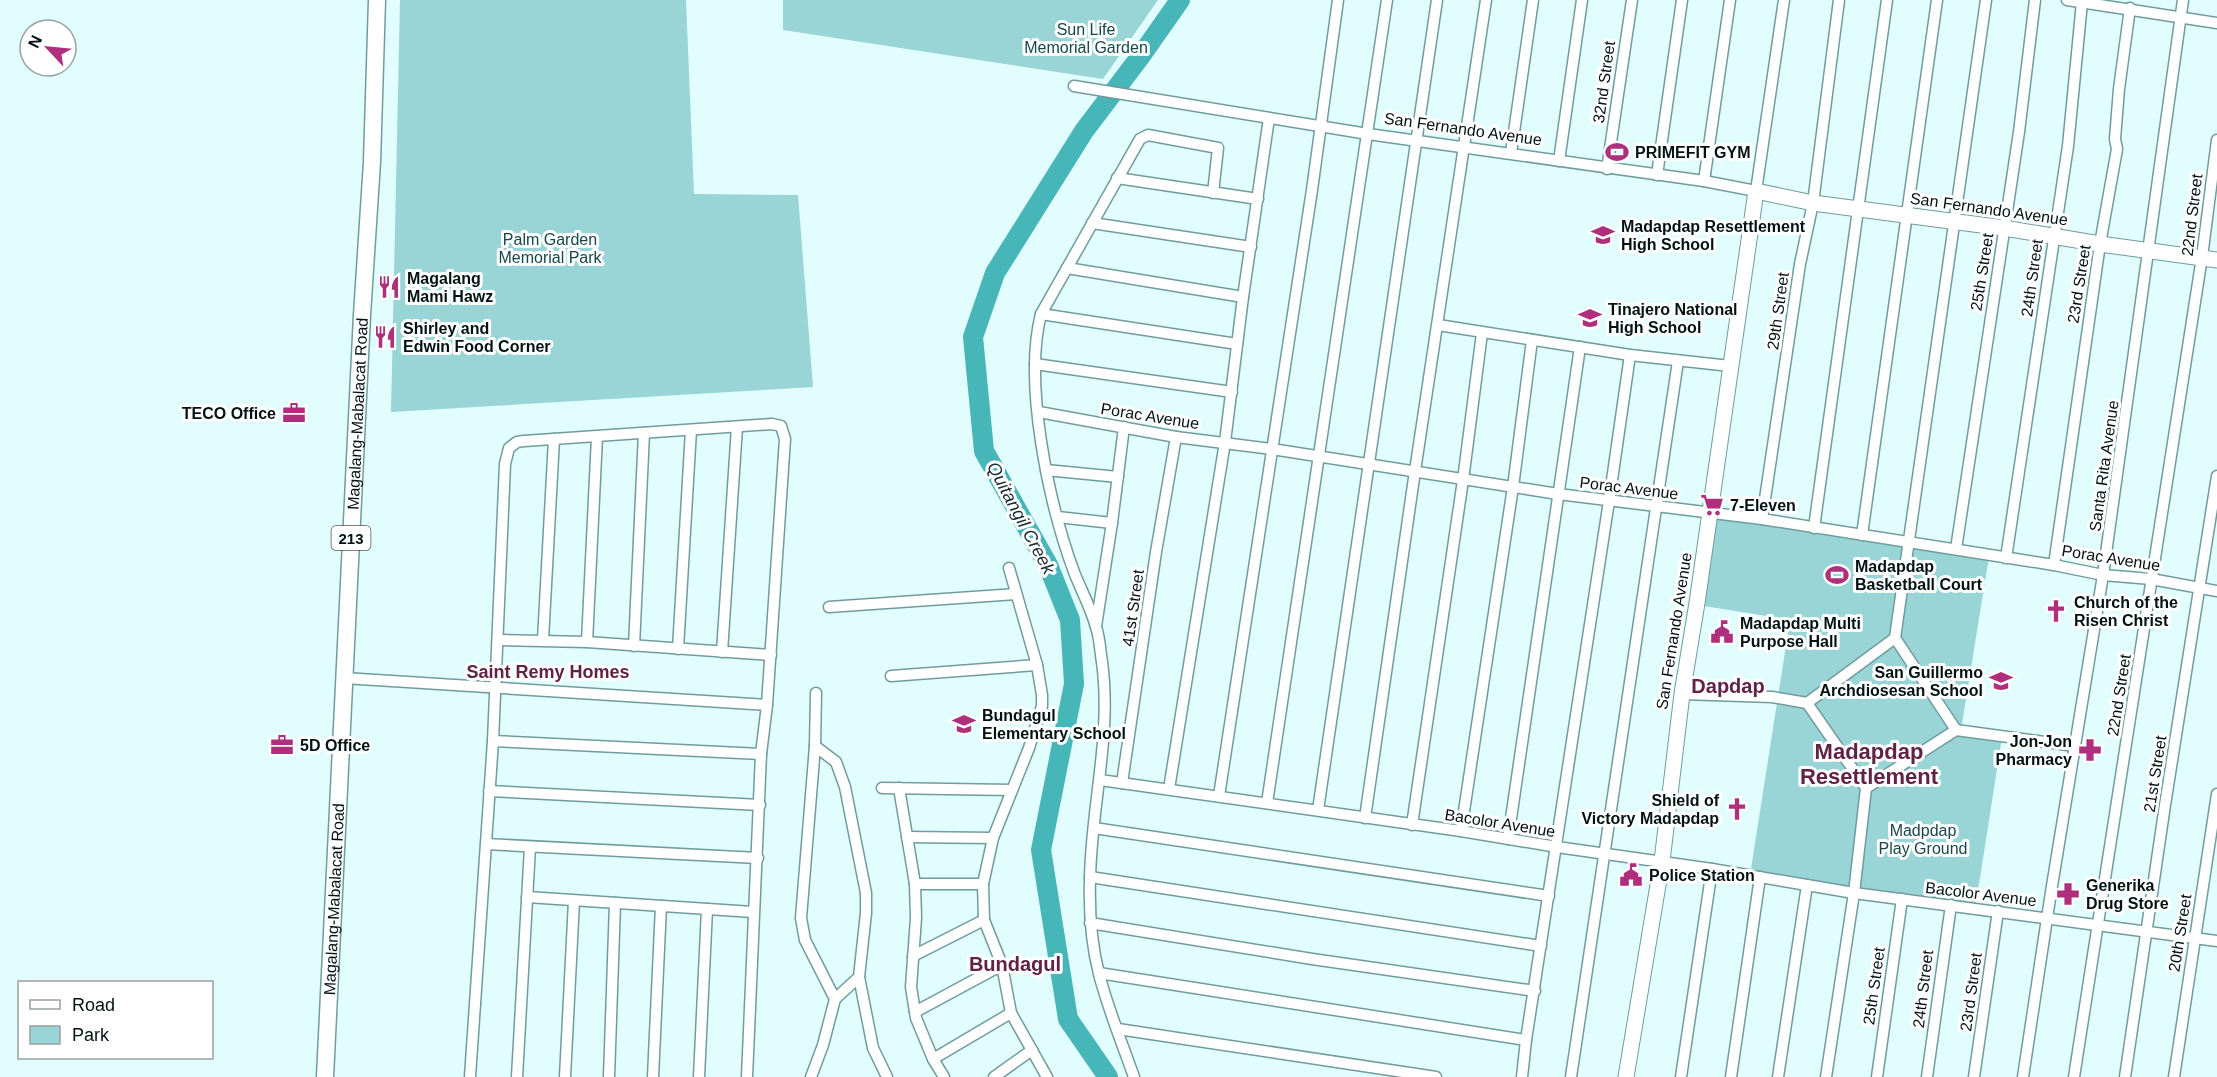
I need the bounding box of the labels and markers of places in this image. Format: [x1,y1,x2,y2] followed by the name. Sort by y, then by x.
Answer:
[1604,139,1630,165] sports icon: PRIMEFIT GYM
[1635,144,1751,161] place label: PRIMEFIT GYM
[1621,218,1806,253] place label: Madapdap Resettlement High School
[1590,222,1616,248] school or university icon: Madapdap Resettlement High School
[407,270,493,305] place label: Magalang Mami Hawz
[376,274,402,300] restaurant icon: Magalang Mami Hawz
[1608,301,1738,336] place label: Tinajero National High School
[1577,305,1603,331] school or university icon: Tinajero National High School
[403,320,551,355] place label: Shirley and Edwin Food Corner
[372,324,398,350] restaurant icon: Shirley and Edwin Food Corner
[281,400,307,426] office icon: TECO Office
[182,405,276,422] place label: TECO Office
[1699,492,1725,518] supermarket icon: 7-Eleven
[1730,497,1796,514] place label: 7-Eleven
[1855,558,1983,593] place label: Madapdap Basketball Court
[1824,562,1850,588] sports icon: Madapdap Basketball Court
[2074,594,2178,629] place label: Church of the Risen Christ
[2043,598,2069,624] church icon: Church of the Risen Christ
[1740,615,1861,650] place label: Madapdap Multi Purpose Hall
[1709,619,1735,645] public building icon: Madapdap Multi Purpose Hall
[1819,664,1983,699] place label: San Guillermo Archdiosesan School
[1988,668,2014,694] school or university icon: San Guillermo Archdiosesan School
[982,707,1126,742] place label: Bundagul Elementary School
[951,711,977,737] school or university icon: Bundagul Elementary School
[269,732,295,758] office icon: 5D Office
[1996,733,2072,768] place label: Jon-Jon Pharmacy
[300,737,370,754] place label: 5D Office
[2077,737,2103,763] pharmacy icon: Jon-Jon Pharmacy
[1581,792,1720,827] place label: Shield of Victory Madapdap
[1724,796,1750,822] church icon: Shield of Victory Madapdap
[1618,862,1644,888] public building icon: Police Station
[1649,867,1755,884] place label: Police Station
[2086,877,2169,912] place label: Generika Drug Store
[2055,881,2081,907] pharmacy icon: Generika Drug Store

